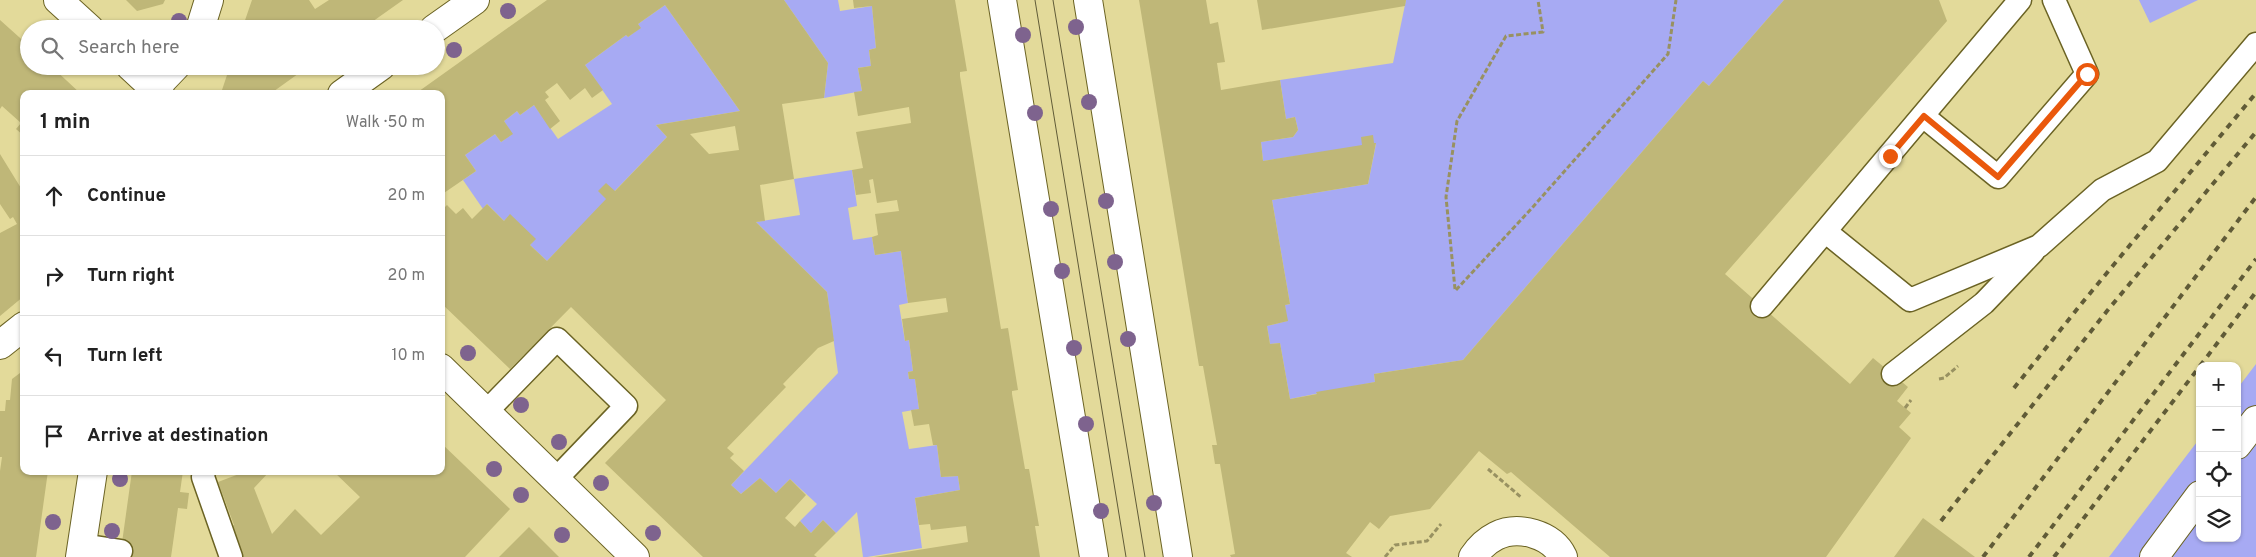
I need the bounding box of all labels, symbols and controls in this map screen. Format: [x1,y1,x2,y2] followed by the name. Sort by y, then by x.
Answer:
[20,20,445,75] search box
[38,34,66,62] icon: search
[78,36,180,60] text: Search here
[2076,63,2099,86] route start
[40,109,90,136] text: 1 min
[346,113,425,133] text: Walk · 50 m
[1879,145,1902,168] route end
[40,182,68,210] icon: ahead
[87,184,166,208] text: Continue
[388,186,425,206] text: 20 m
[40,262,68,290] icon: right
[87,264,175,288] text: Turn right
[388,266,425,286] text: 20 m
[40,342,68,370] icon: left
[87,344,163,368] text: Turn left
[391,346,425,366] text: 10 m
[2196,362,2241,542] map controls
[2196,362,2241,407] button: +
[2196,407,2241,452] button: −
[40,422,68,450] icon: arrive
[87,424,268,448] text: Arrive at destination
[2196,452,2241,497] button: locate
[2196,497,2241,542] button: layers

